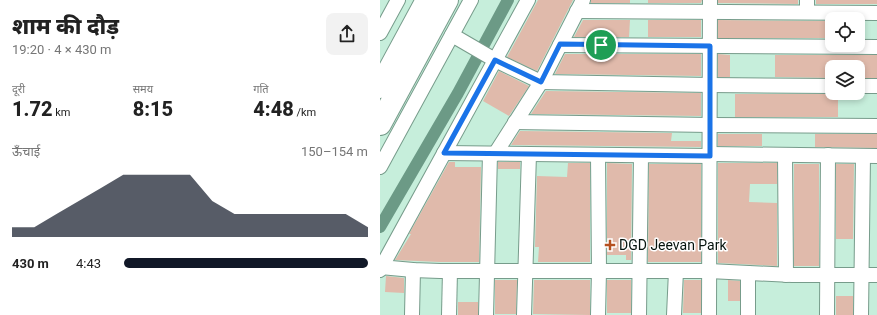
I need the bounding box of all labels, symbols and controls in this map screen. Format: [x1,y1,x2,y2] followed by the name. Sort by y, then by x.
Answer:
[825,12,865,100] map controls
[825,12,865,52] button: locate
[326,13,368,55] button: share
[12,14,119,39] text: शाम की दौड़
[584,28,618,62] pin
[590,34,612,56] icon: arrive
[12,42,111,57] text: 19:20 · 4 × 430 m
[825,60,865,100] button: layers
[12,83,25,96] text: दूरी
[133,83,153,96] text: समय
[253,83,269,96] text: गति
[12,97,53,121] text: 1.72
[133,97,173,121] text: 8:15
[253,97,294,121] text: 4:48
[53,106,70,119] text: km
[294,106,316,119] text: /km
[12,144,40,159] text: ऊँचाई
[301,144,368,159] text: 150–154 m
[619,237,727,253] place label: DGD Jeevan Park
[604,239,616,251] marker: DGD Jeevan Park
[12,256,49,271] text: 430 m
[76,256,101,271] text: 4:43

